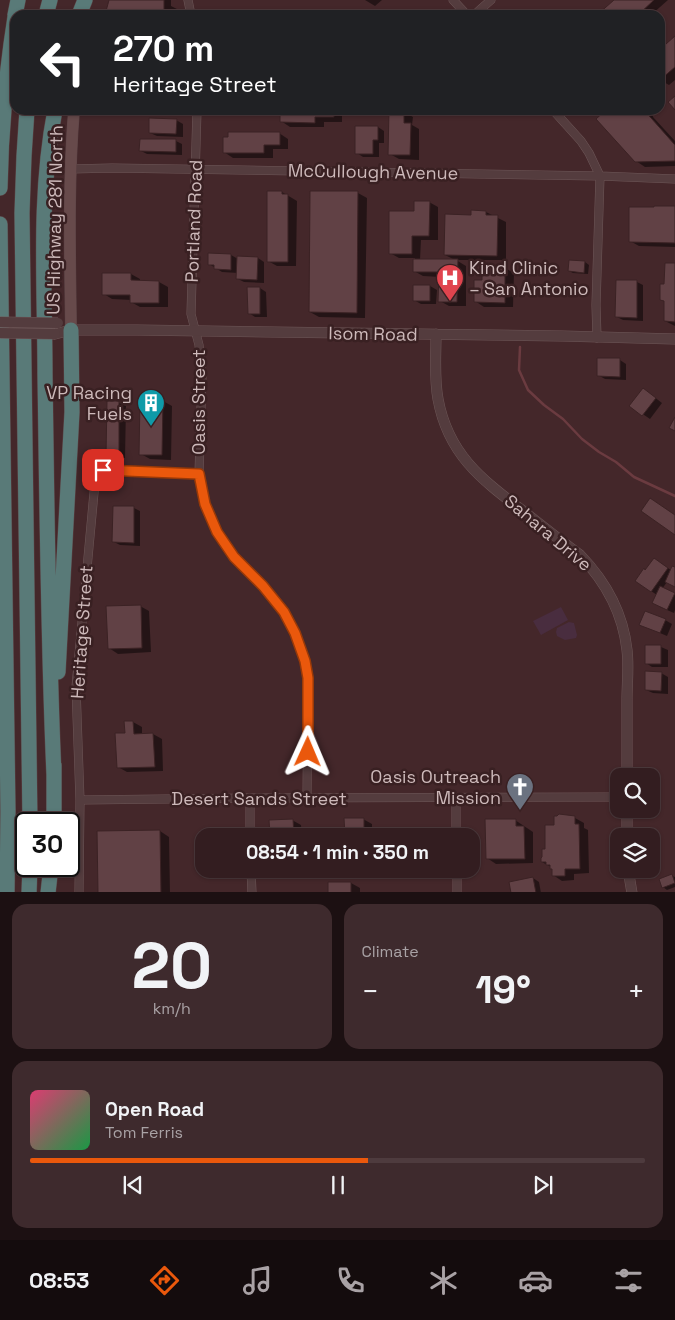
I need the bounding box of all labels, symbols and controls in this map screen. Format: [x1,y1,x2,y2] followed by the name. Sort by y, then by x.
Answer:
[113,27,214,71] text: 270 m
[30,30,95,95] icon: left
[113,70,277,98] text: Heritage Street
[41,125,68,315] street label: US Highway 281 North
[180,159,207,283] street label: Portland Road
[288,159,458,184] street label: McCullough Avenue
[469,256,589,300] place label: Kind Clinic – San Antonio
[435,263,465,302] hospital icon: Kind Clinic – San Antonio
[328,321,418,346] street label: Isom Road
[187,349,210,455] street label: Oasis Street
[46,381,132,425] place label: VP Racing Fuels
[136,388,166,427] building icon: VP Racing Fuels
[82,449,124,491] pin
[89,456,117,484] icon: arrive
[500,489,597,576] street label: Sahara Drive
[65,564,98,700] street label: Heritage Street
[281,725,333,777] position arrow
[370,765,501,809] place label: Oasis Outreach Mission
[610,768,660,878] map controls
[610,768,660,818] button: search
[505,772,535,811] church icon: Oasis Outreach Mission
[171,787,347,810] street label: Desert Sands Street
[15,812,80,877] speed limit sign: 30
[610,828,660,878] button: layers
[246,840,429,865] text: 08:54 · 1 min · 350 m
[131,924,212,1007] text: 20
[362,941,419,962] text: Climate
[475,966,531,1014] text: 19°
[362,973,379,1009] text: −
[628,973,645,1009] text: +
[153,998,191,1019] text: km/h
[105,1097,204,1122] text: Open Road
[105,1122,183,1143] text: Tom Ferris
[119,1171,147,1199] icon: previous
[324,1171,352,1199] icon: pause
[529,1171,557,1199] icon: next
[147,1263,182,1298] icon: directions
[240,1263,275,1298] icon: music
[333,1263,368,1298] icon: phone
[426,1263,461,1298] icon: climate
[518,1263,553,1298] icon: car
[611,1263,646,1298] icon: filters
[29,1266,89,1294] text: 08:53

